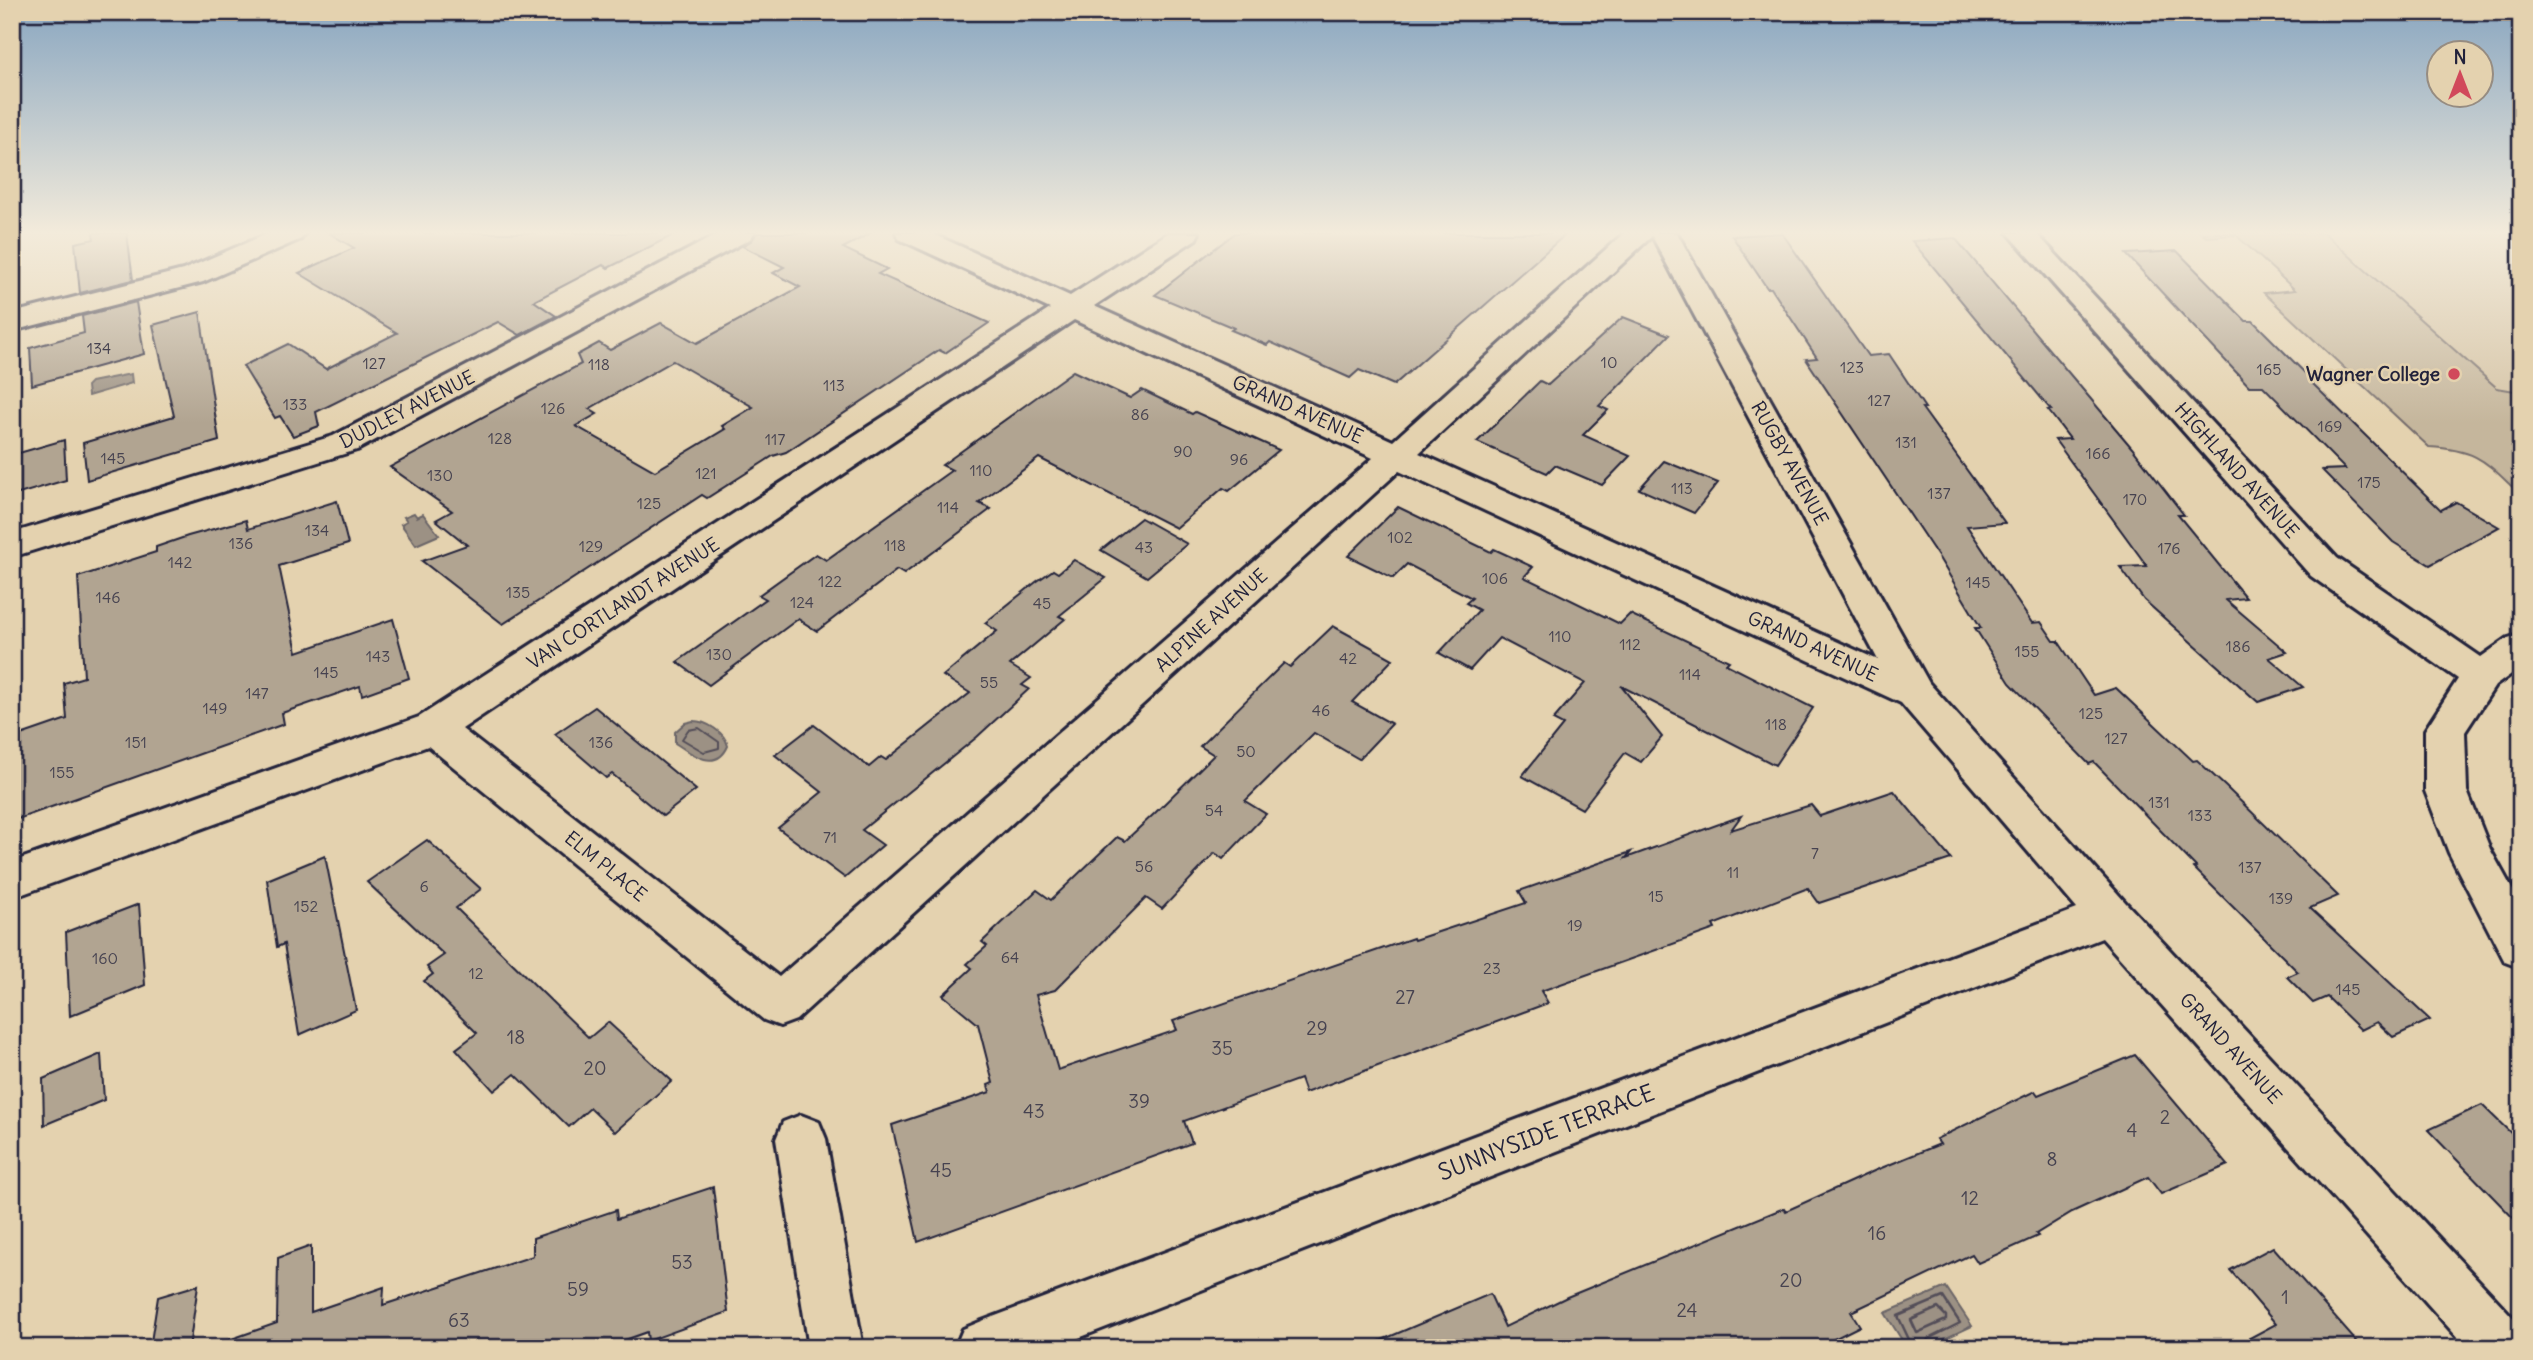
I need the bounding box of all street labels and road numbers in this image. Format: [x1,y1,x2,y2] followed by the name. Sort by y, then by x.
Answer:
[335,365,479,453] street label: DUDLEY AVENUE
[1229,369,1367,449] street label: GRAND AVENUE
[1746,397,1834,529] street label: RUGBY AVENUE
[2170,397,2304,543] street label: HIGHLAND AVENUE
[522,532,724,674] street label: VAN CORTLANDT AVENUE
[1150,563,1272,677] street label: ALPINE AVENUE
[1744,605,1882,687] street label: GRAND AVENUE
[560,826,652,906] street label: ELM PLACE
[2175,988,2287,1108] street label: GRAND AVENUE
[1434,1077,1658,1187] street label: SUNNYSIDE TERRACE

